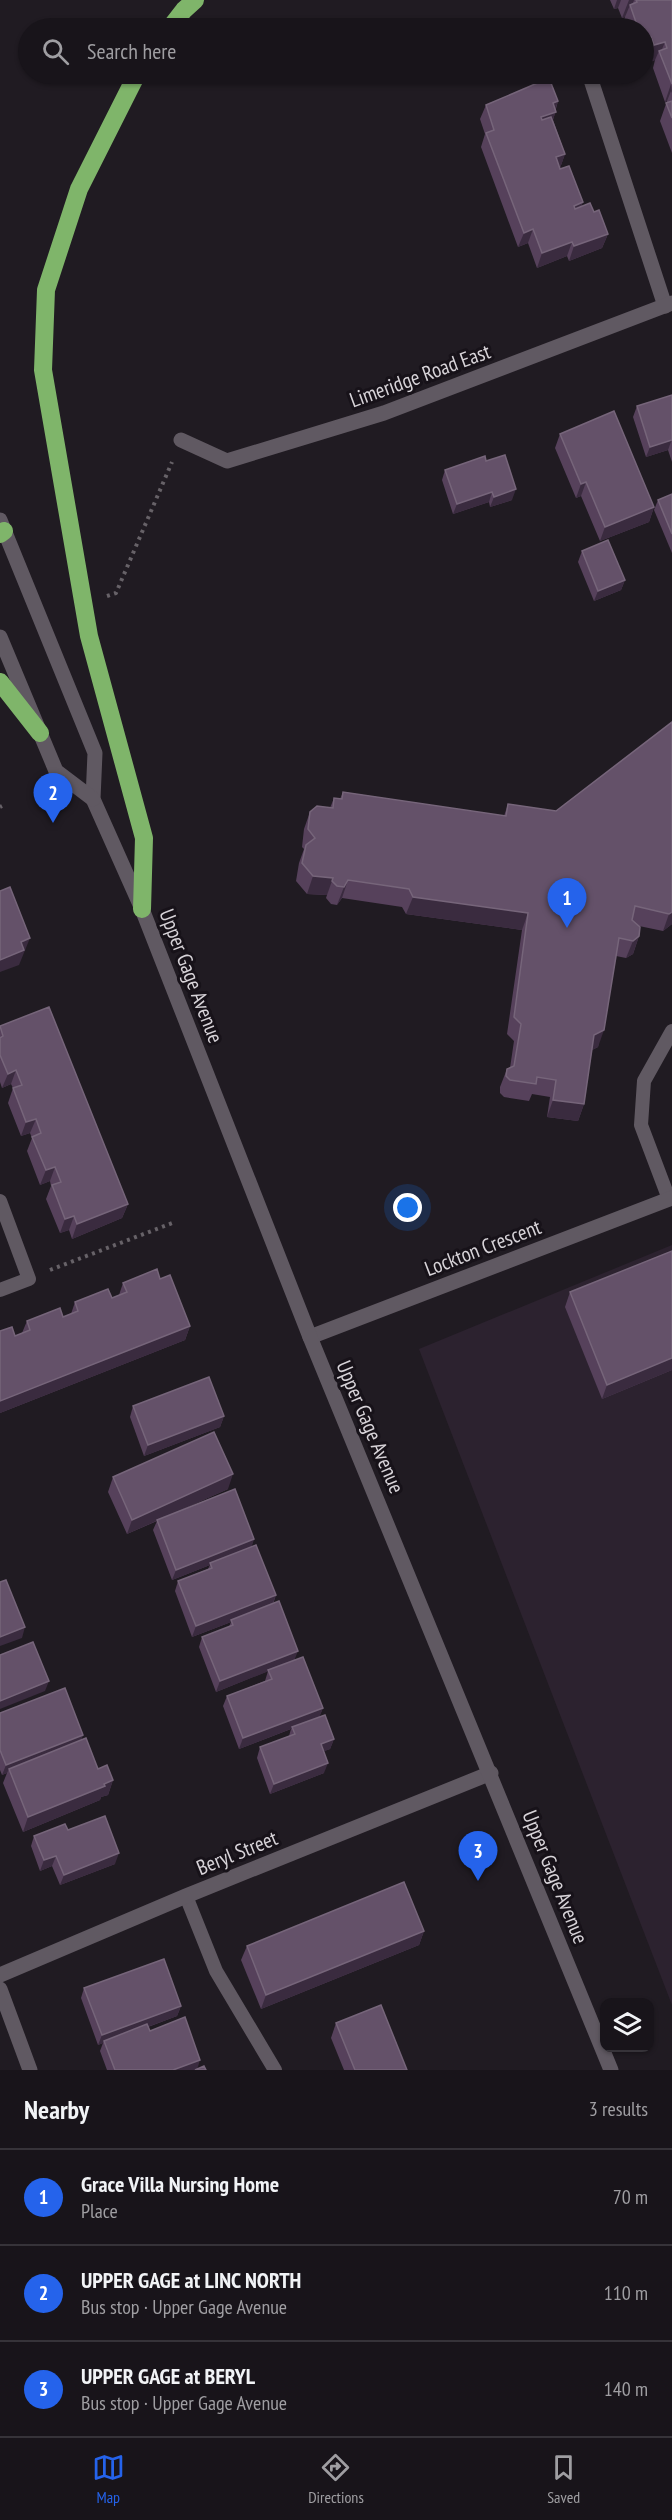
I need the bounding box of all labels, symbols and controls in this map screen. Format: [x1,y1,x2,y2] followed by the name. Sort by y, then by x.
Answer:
[18,18,654,84] search box
[39,35,72,68] icon: search
[87,37,176,65] text: Search here
[346,337,494,413] street label: Limeridge Road East
[34,774,72,823] pin: 2
[548,878,586,928] pin: 1
[153,905,229,1047] street label: Upper Gage Avenue
[393,1193,422,1222] your location
[421,1213,545,1282] street label: Lockton Crescent
[330,1356,411,1497] street label: Upper Gage Avenue
[516,1806,594,1947] street label: Upper Gage Avenue
[192,1824,281,1881] street label: Beryl Street
[458,1832,498,1881] pin: 3
[600,1998,654,2052] map controls
[600,1998,654,2052] button: layers
[24,2093,89,2126] text: Nearby
[589,2096,648,2122] text: 3 results
[81,2170,279,2198] text: Grace Villa Nursing Home
[39,2184,48,2210] text: 1
[613,2184,648,2210] text: 70 m
[81,2198,118,2224] text: Place
[81,2266,301,2294] text: UPPER GAGE at LINC NORTH
[39,2280,48,2306] text: 2
[604,2280,648,2306] text: 110 m
[81,2294,287,2320] text: Bus stop · Upper Gage Avenue
[81,2362,255,2390] text: UPPER GAGE at BERYL
[39,2376,48,2402] text: 3
[604,2376,648,2402] text: 140 m
[81,2390,287,2416] text: Bus stop · Upper Gage Avenue
[92,2451,125,2507] tab: Map
[308,2451,364,2507] tab: Directions
[547,2451,580,2507] tab: Saved

